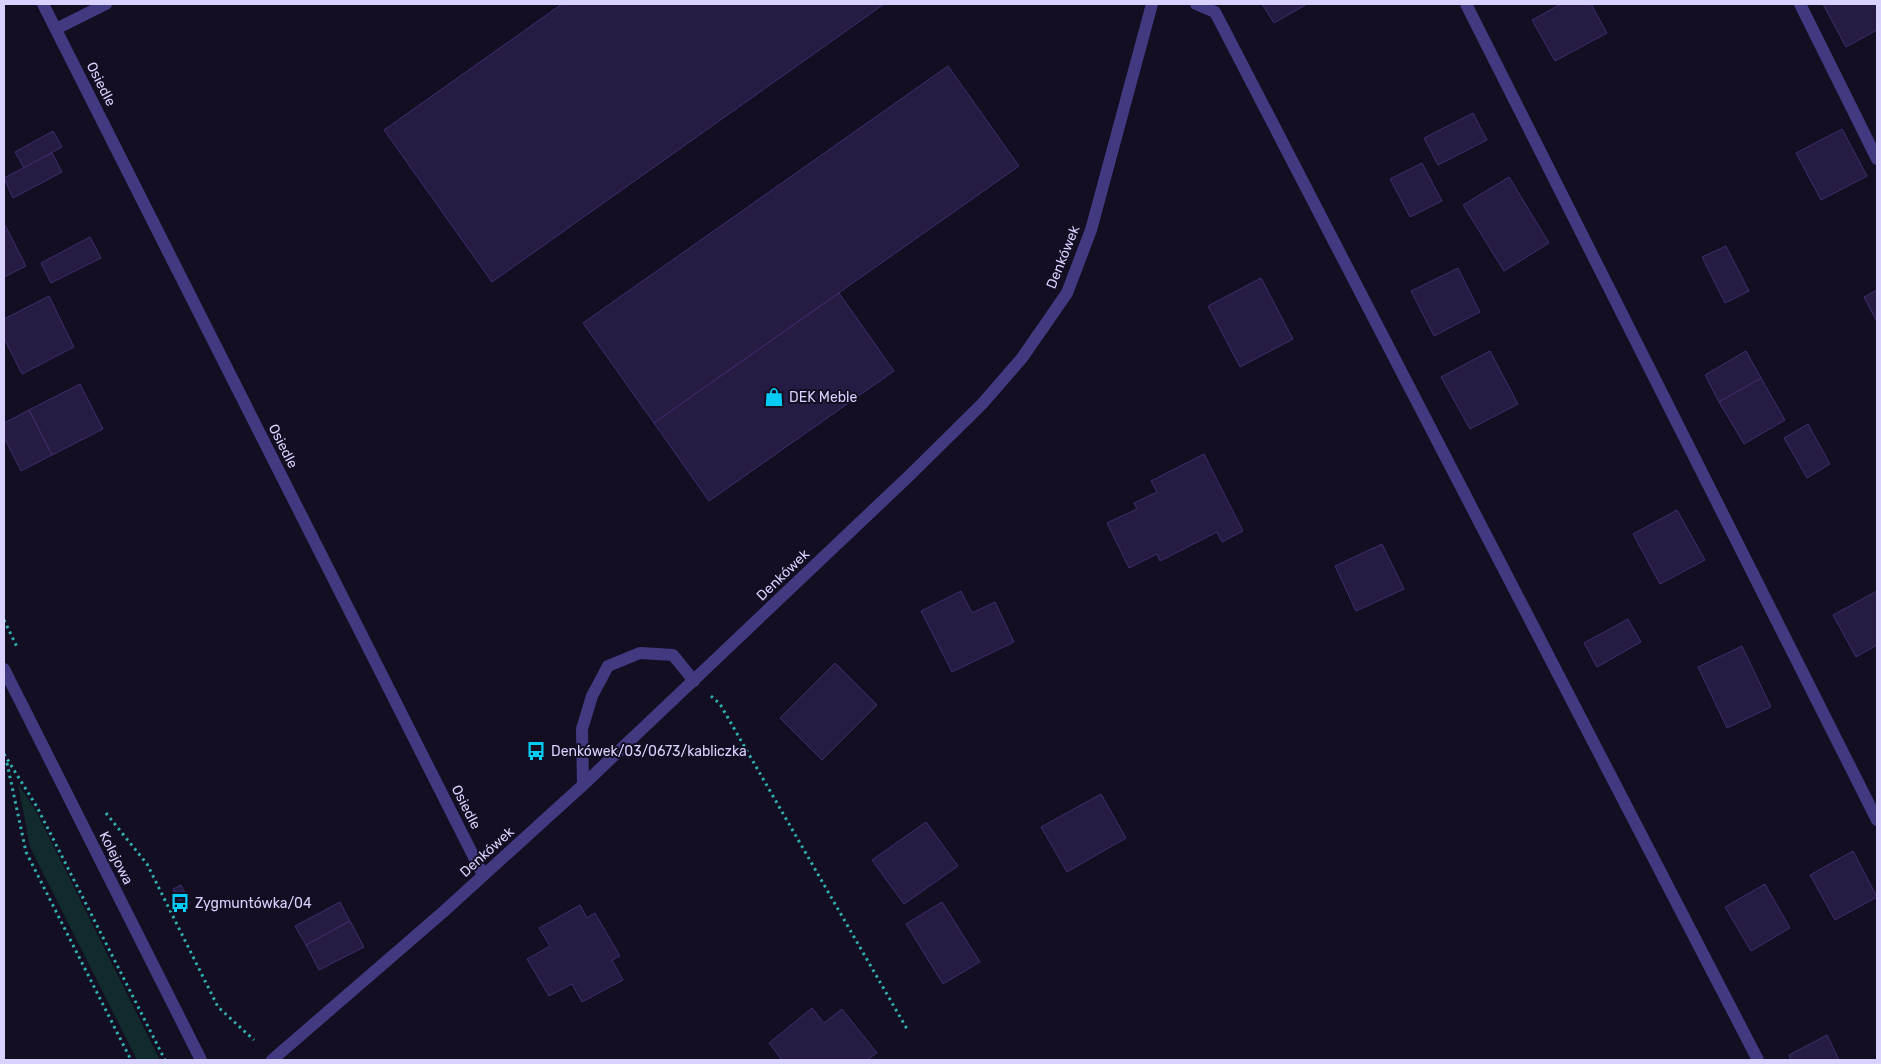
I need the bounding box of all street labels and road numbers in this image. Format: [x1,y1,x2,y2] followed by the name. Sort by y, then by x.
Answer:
[83,59,119,109] street label: Osiedle
[1043,222,1084,291] street label: Denkówek
[265,421,301,471] street label: Osiedle
[753,545,813,604] street label: Denkówek
[448,782,484,832] street label: Osiedle
[456,823,518,881] street label: Denkówek
[95,829,137,887] street label: Kolejowa

